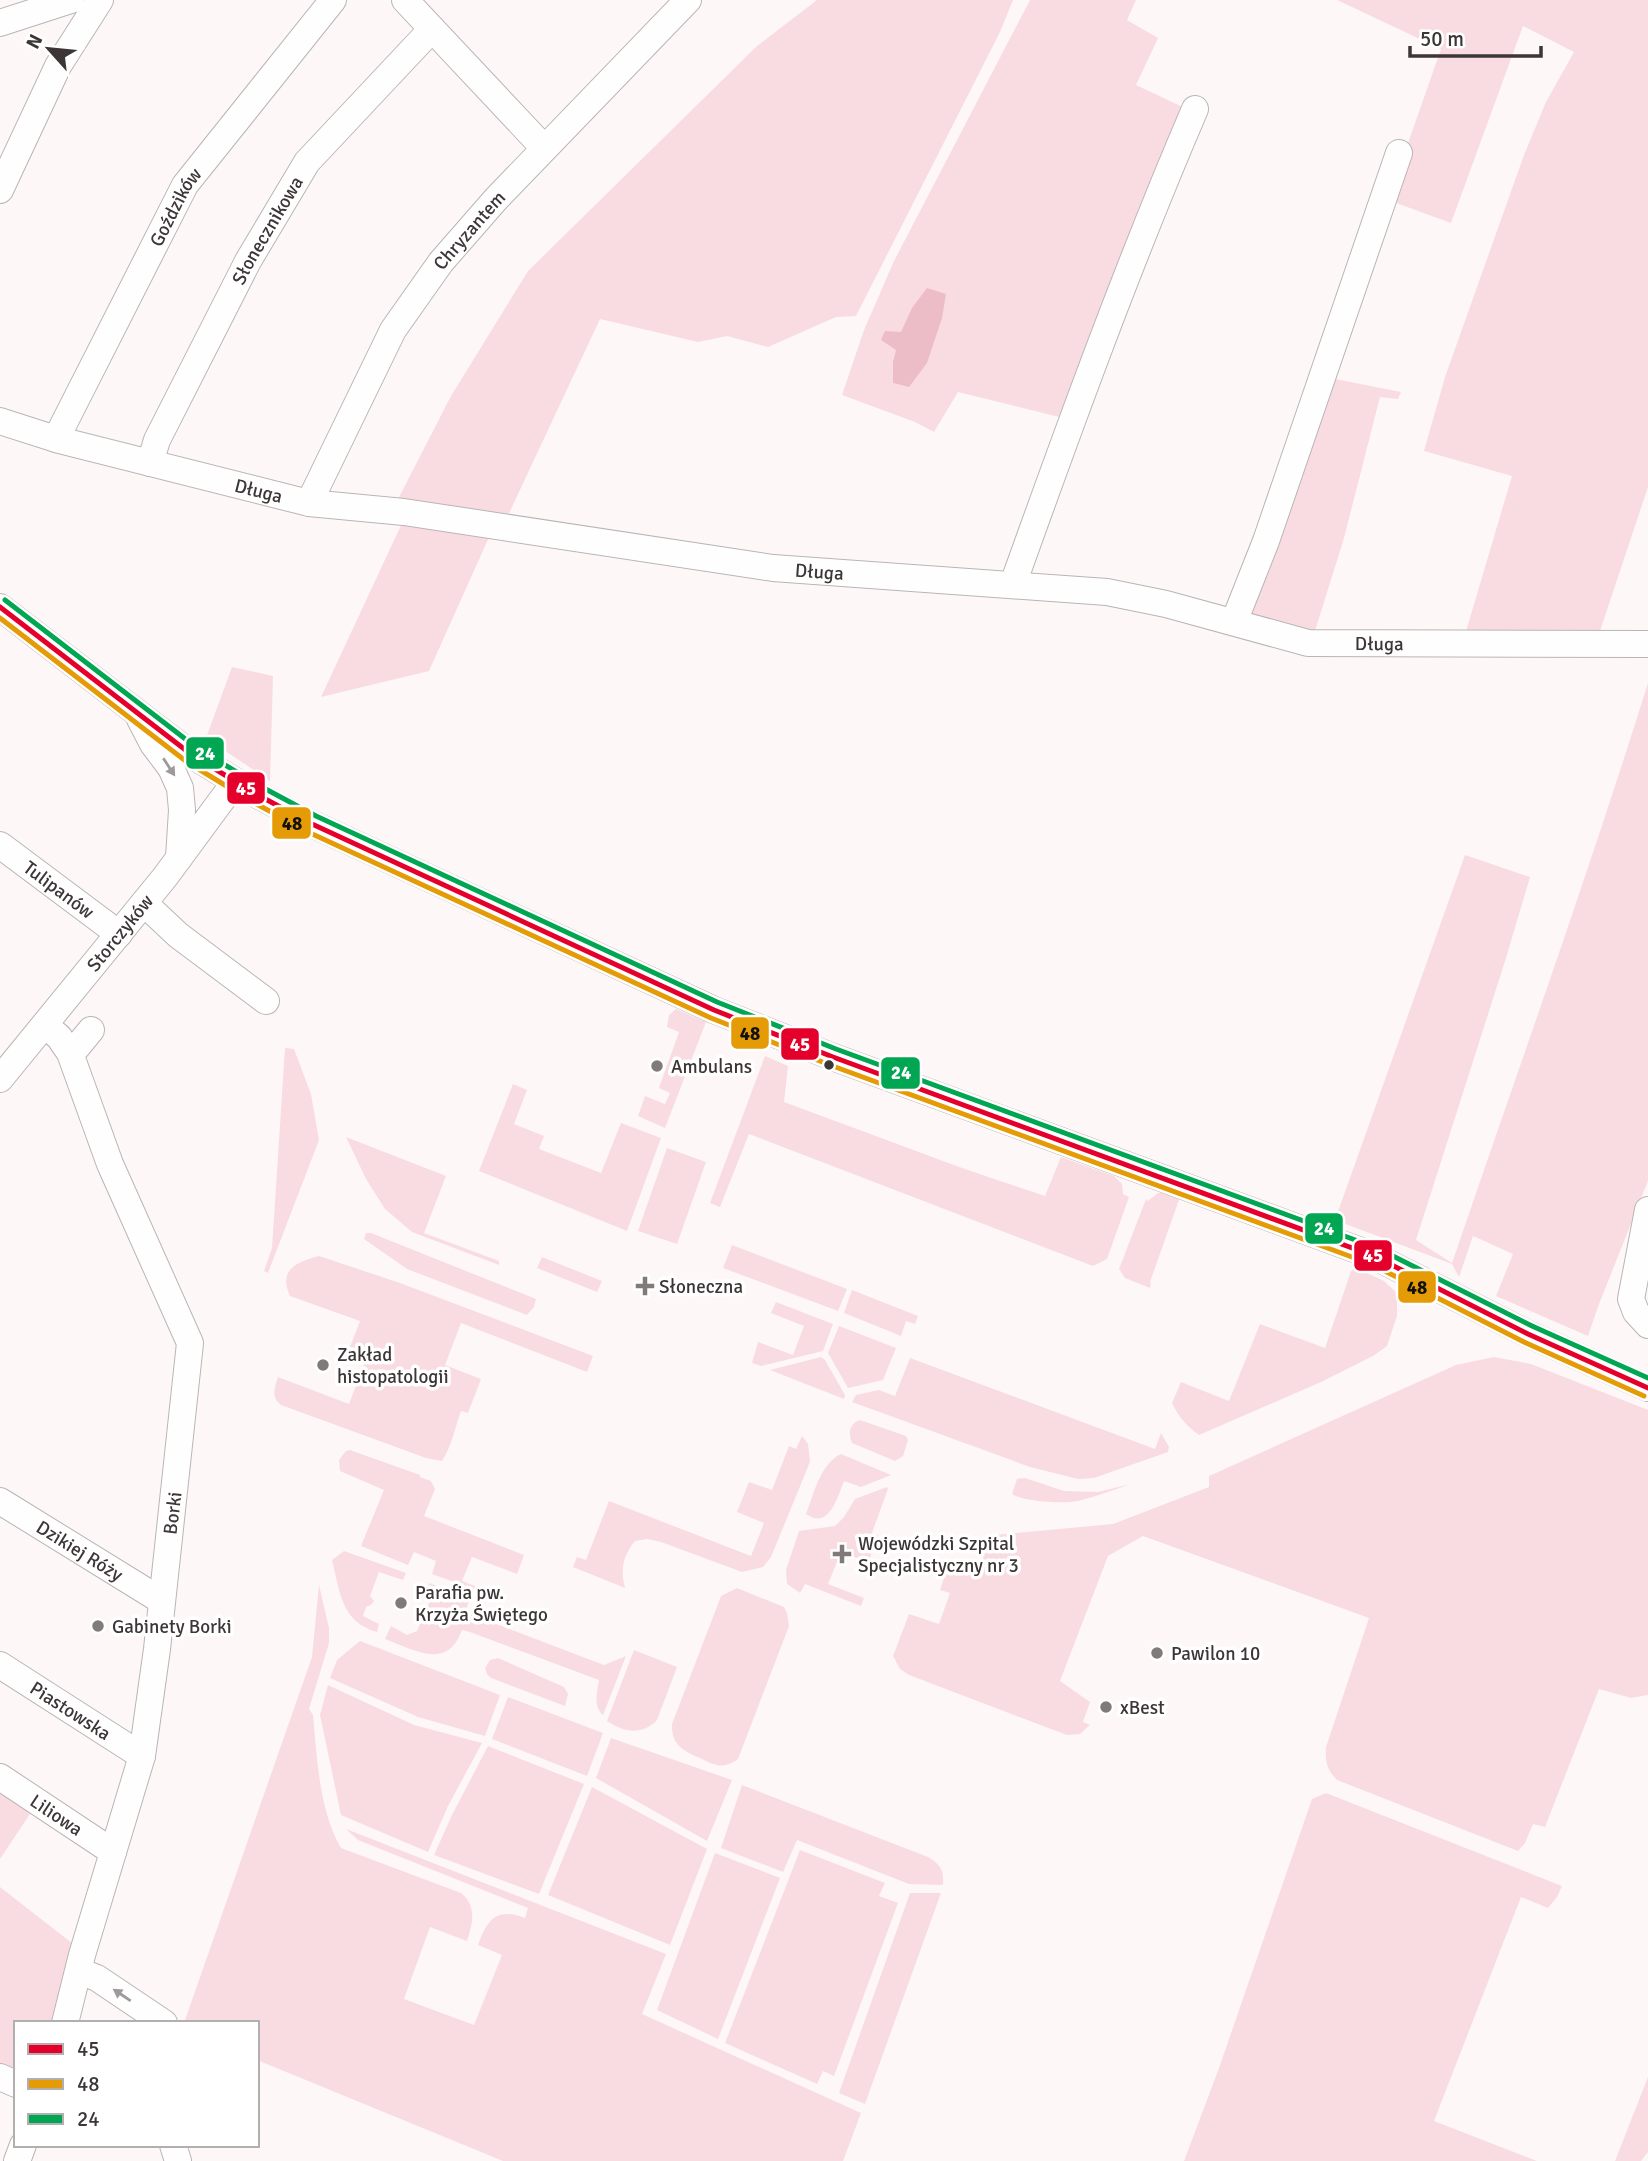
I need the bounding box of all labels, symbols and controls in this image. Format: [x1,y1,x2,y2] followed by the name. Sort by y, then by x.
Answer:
[14,14,84,84] north arrow
[1410,14,1541,58] scale bar
[1420,26,1464,52] text: 50 m
[21,30,48,53] text: N
[145,163,207,251] street label: Goździków
[227,172,309,289] street label: Słonecznikowa
[428,186,511,275] street label: Chryzantem
[232,474,285,509] street label: Długa
[794,559,845,586] street label: Długa
[1355,632,1404,656] street label: Długa
[185,736,225,770] line badge: 24
[195,742,215,766] text: 24
[162,757,175,777] one-way arrow
[226,771,266,805] line badge: 45
[236,777,256,801] text: 45
[271,806,312,840] line badge: 48
[282,812,302,836] text: 48
[18,856,99,925] street label: Tulipanów
[82,890,159,977] street label: Storczyków
[730,1016,770,1050] line badge: 48
[740,1022,760,1046] text: 48
[780,1027,820,1061] line badge: 45
[790,1033,810,1057] text: 45
[671,1055,752,1079] place label: Ambulans
[880,1056,921,1090] line badge: 24
[649,1058,665,1074] marker: Ambulans
[822,1058,836,1072] unlabelled marker
[891,1061,911,1085] text: 24
[1304,1212,1344,1245] line badge: 24
[1314,1217,1334,1241] text: 24
[1353,1239,1393,1272] line badge: 45
[1363,1244,1383,1268] text: 45
[1397,1270,1437,1304] line badge: 48
[659,1275,743,1299] place label: Słoneczna
[1407,1276,1427,1300] text: 48
[637,1278,653,1294] marker: Słoneczna
[337,1343,449,1389] place label: Zakład histopatologii
[315,1357,331,1373] marker: Zakład histopatologii
[158,1490,188,1536] street label: Borki
[32,1515,127,1587] street label: Dzikiej Róży
[858,1532,1019,1578] place label: Wojewódzki Szpital Specjalistyczny nr 3
[832,1544,852,1564] marker: Wojewódzki Szpital Specjalistyczny nr 3
[415,1581,548,1627] place label: Parafia pw. Krzyża Świętego
[393,1595,409,1611] marker: Parafia pw. Krzyża Świętego
[112,1615,232,1639] place label: Gabinety Borki
[90,1618,106,1634] marker: Gabinety Borki
[1171,1642,1260,1666] place label: Pawilon 10
[1149,1645,1165,1661] marker: Pawilon 10
[25,1676,115,1746] street label: Piastowska
[1120,1696,1165,1720] place label: xBest
[1098,1699,1114,1715] marker: xBest
[25,1789,87,1842] street label: Liliowa
[113,1988,132,2001] one-way arrow
[14,2021,259,2147] legend
[77,2036,100,2062] text: 45
[77,2071,100,2097] text: 48
[77,2106,100,2132] text: 24

